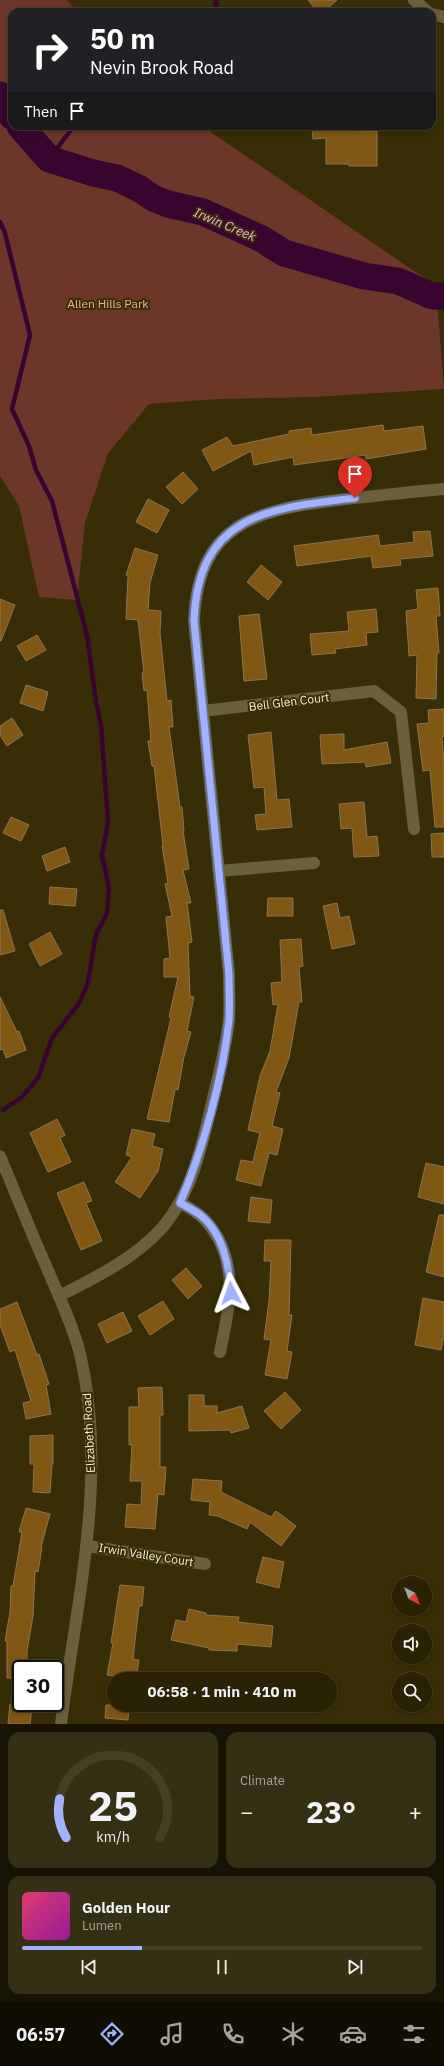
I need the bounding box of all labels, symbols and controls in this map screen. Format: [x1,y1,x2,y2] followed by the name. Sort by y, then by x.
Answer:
[90,20,155,57] text: 50 m
[24,24,76,76] icon: right
[90,56,234,79] text: Nevin Brook Road
[66,100,88,122] icon: arrive
[24,102,58,121] text: Then
[191,204,259,245] water label: Irwin Creek
[67,296,149,311] park label: Allen Hills Park
[338,457,372,498] pin
[344,463,366,485] icon: arrive
[248,689,330,714] street label: Bell Glen Court
[210,1272,252,1314] position arrow
[79,1393,98,1473] street label: Elizabeth Road
[98,1540,195,1569] street label: Irwin Valley Court
[392,1576,432,1616] north arrow
[392,1576,432,1712] map controls
[392,1624,432,1664] button: sound
[12,1660,64,1712] speed limit sign: 30
[392,1672,432,1712] button: search
[148,1682,296,1701] text: 06:58 · 1 min · 410 m
[240,1772,285,1789] text: Climate
[88,1778,138,1832] text: 25
[306,1792,356,1831] text: 23°
[240,1797,253,1826] text: −
[409,1797,422,1826] text: +
[96,1827,130,1846] text: km/h
[82,1898,170,1917] text: Golden Hour
[82,1917,122,1934] text: Lumen
[78,1956,100,1978] icon: previous
[211,1956,233,1978] icon: pause
[344,1956,366,1978] icon: next
[98,2020,126,2048] icon: directions
[158,2020,186,2048] icon: music
[219,2020,247,2048] icon: phone
[279,2020,307,2048] icon: climate
[339,2020,367,2048] icon: car
[400,2020,428,2048] icon: filters
[16,2023,65,2046] text: 06:57

